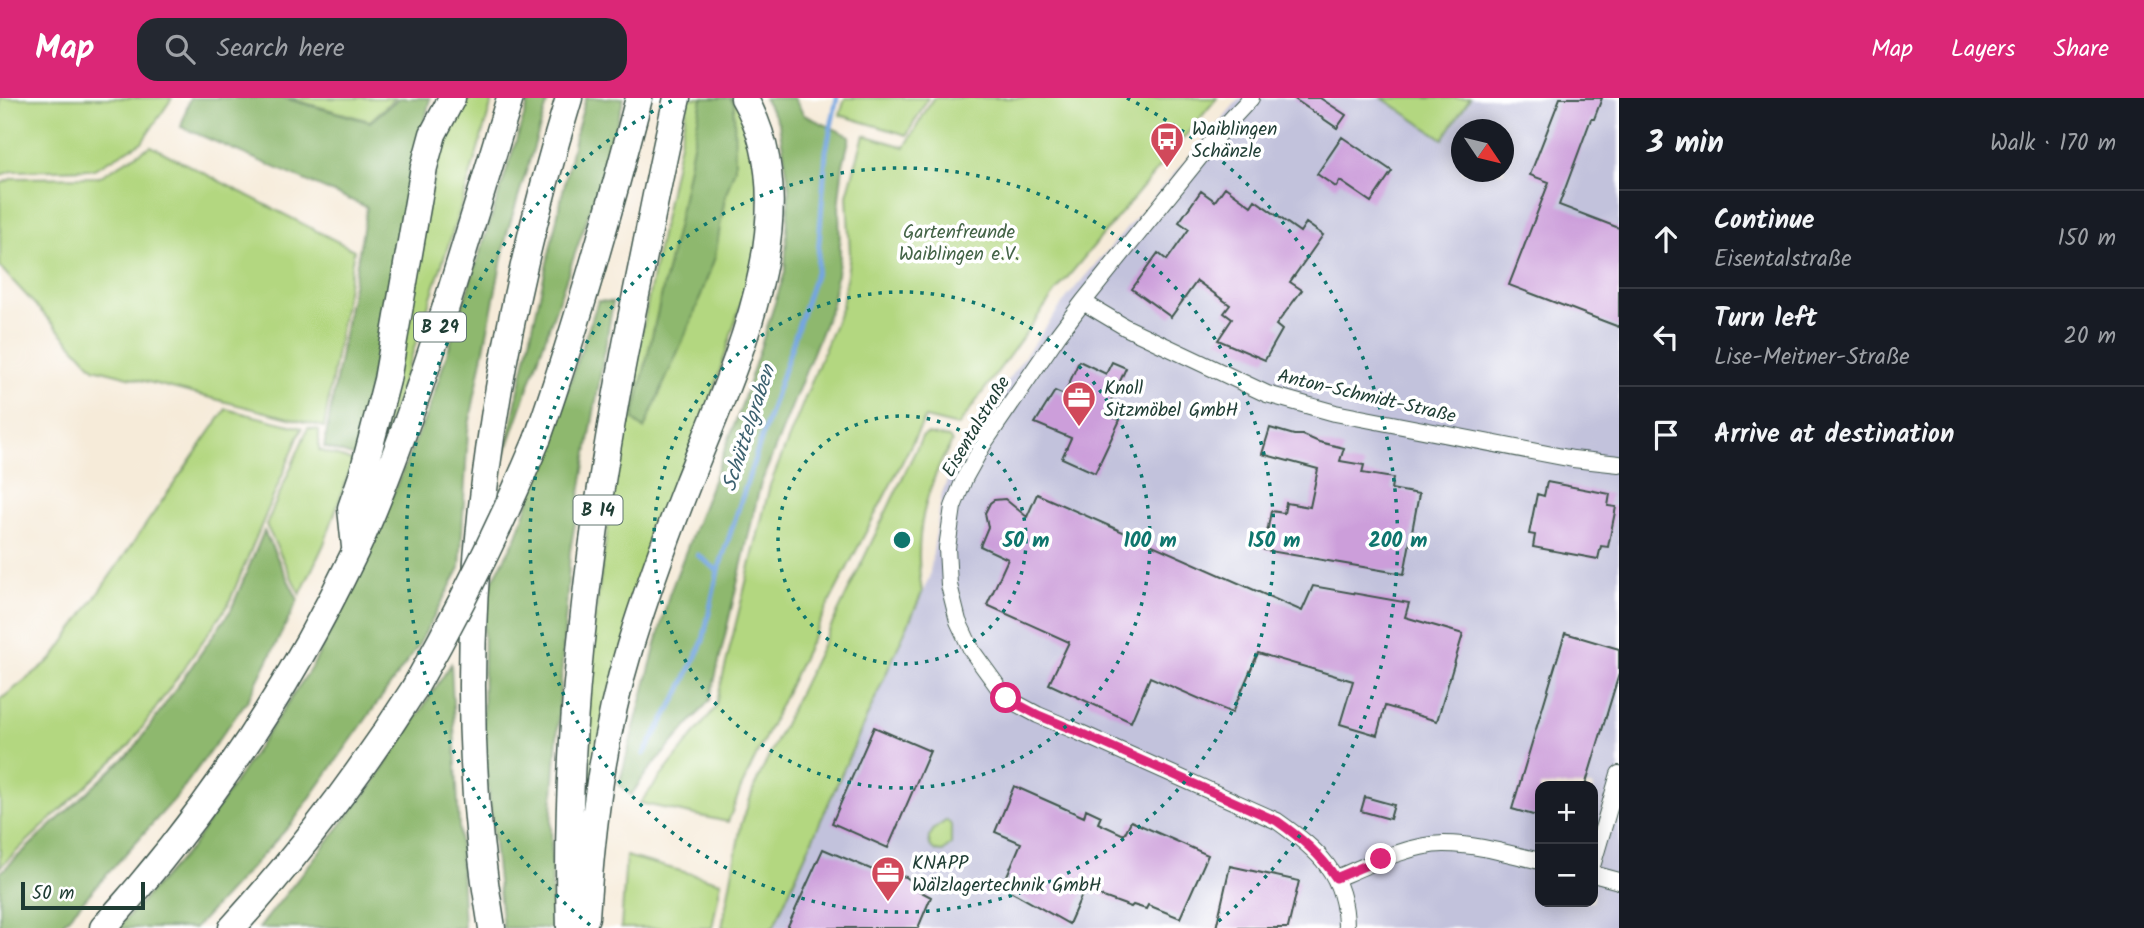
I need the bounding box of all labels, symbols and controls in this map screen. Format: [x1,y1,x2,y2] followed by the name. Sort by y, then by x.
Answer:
[137,18,627,81] search box
[35,23,95,76] text: Map
[217,28,345,70] text: Search here
[161,30,199,68] icon: search
[1871,30,1913,69] text: Map
[1951,30,2015,69] text: Layers
[2053,30,2109,69] text: Share
[1192,115,1277,167] place label: Waiblingen Schänzle
[1451,119,1514,182] north arrow
[1148,120,1186,169] bus stop icon: Waiblingen Schänzle
[1647,120,1724,168] text: 3 min
[1990,126,2116,162] text: Walk · 170 m
[1714,200,1815,242] text: Continue
[899,218,1019,270] park label: Gartenfreunde Waiblingen e.V.
[1647,220,1685,258] icon: ahead
[2057,221,2116,257] text: 150 m
[1714,242,1852,278] text: Eisentalstraße
[1714,298,1817,340] text: Turn left
[414,312,466,342] road number: B 29
[1647,318,1685,356] icon: left
[2064,319,2116,355] text: 20 m
[1714,340,1910,376] text: Lise-Meitner-Straße
[713,359,786,496] water label: Schüttelgraben
[1274,362,1459,432] street label: Anton-Schmidt-Straße
[935,370,1019,483] street label: Eisentalstraße
[1104,374,1238,426] place label: Knoll Sitzmöbel GmbH
[1060,379,1098,428] office icon: Knoll Sitzmöbel GmbH
[1714,414,1954,456] text: Arrive at destination
[1647,416,1685,454] icon: arrive
[574,496,622,524] road number: B 14
[1002,525,1049,558] text: 50 m
[1123,525,1177,558] text: 100 m
[1247,525,1301,558] text: 150 m
[1368,525,1428,558] text: 200 m
[890,528,914,552] centre of rings
[990,682,1021,713] route start
[1535,781,1598,907] map controls
[1535,781,1598,844] button: +
[1365,843,1396,874] route end
[1535,844,1598,907] button: −
[912,849,1101,901] place label: KNAPP Wälzlagertechnik GmbH
[869,854,907,903] office icon: KNAPP Wälzlagertechnik GmbH
[21,879,145,911] scale bar
[32,879,74,909] text: 50 m

